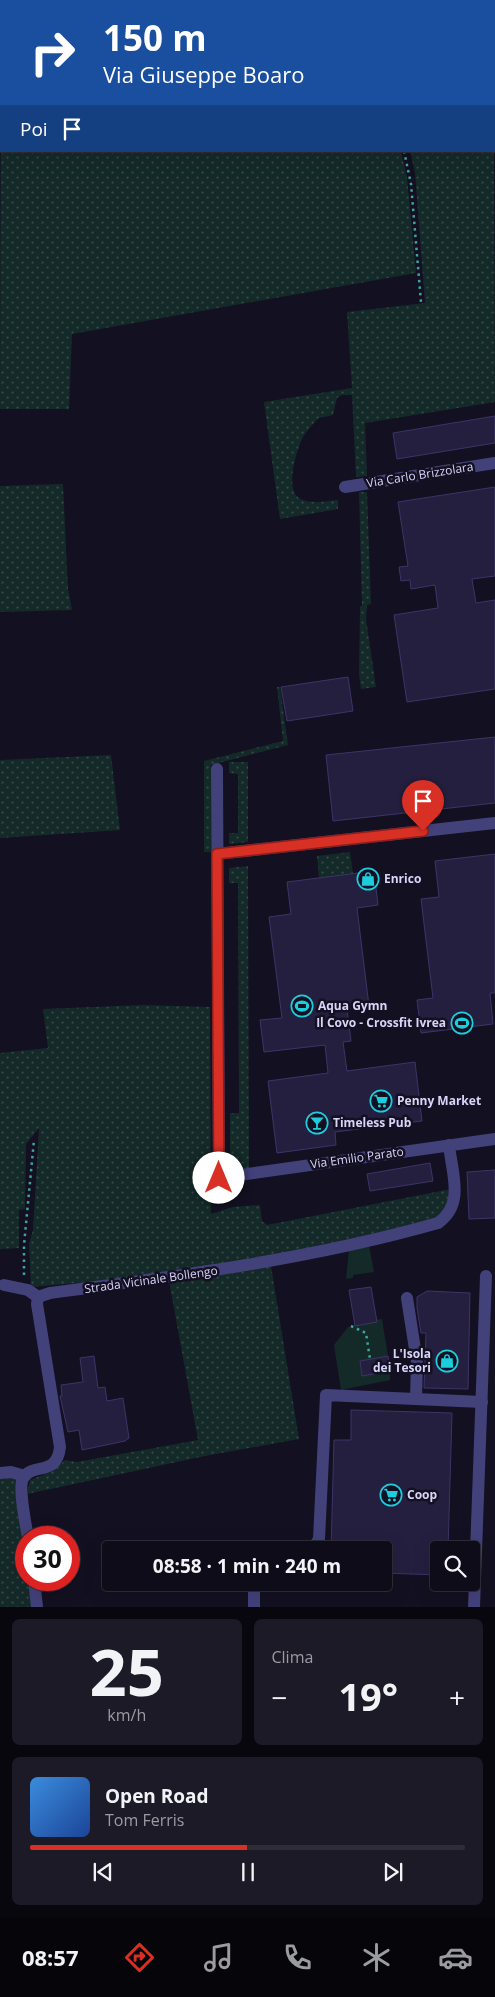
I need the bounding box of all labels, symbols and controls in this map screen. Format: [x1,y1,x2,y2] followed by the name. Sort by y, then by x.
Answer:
[103,14,207,61] text: 150 m
[20,20,85,85] icon: right
[103,59,304,89] text: Via Giuseppe Boaro
[58,115,86,143] icon: arrive
[20,116,48,142] text: Poi
[365,458,475,491] street label: Via Carlo Brizzolara
[402,780,444,831] pin
[409,787,437,815] icon: arrive
[356,867,380,891] shop icon: Enrico
[384,870,421,887] place label: Enrico
[290,994,314,1018] sports icon: Aqua Gymn
[318,997,387,1014] place label: Aqua Gymn
[450,1011,474,1035] sports icon: Il Covo - Crossfit Ivrea
[316,1014,446,1031] place label: Il Covo - Crossfit Ivrea
[369,1089,393,1113] supermarket icon: Penny Market
[397,1092,481,1109] place label: Penny Market
[305,1111,329,1135] bar icon: Timeless Pub
[333,1114,412,1131] place label: Timeless Pub
[309,1143,405,1172] street label: Via Emilio Parato
[192,1151,244,1203] position arrow
[83,1262,219,1297] street label: Strada Vicinale Bollengo
[373,1345,431,1376] place label: L'Isola dei Tesori
[435,1349,459,1373] shop icon: L'Isola dei Tesori
[379,1483,403,1507] supermarket icon: Coop
[407,1486,438,1503] place label: Coop
[15,1526,80,1591] speed limit sign: 30
[430,1541,480,1591] map controls
[430,1541,480,1591] button: search
[153,1553,341,1579] text: 08:58 · 1 min · 240 m
[90,1627,164,1715] text: 25
[272,1646,313,1668] text: Clima
[338,1670,398,1722] text: 19°
[272,1678,288,1716] text: −
[449,1678,465,1716] text: +
[107,1704,146,1726] text: km/h
[105,1783,209,1809] text: Open Road
[105,1809,184,1831] text: Tom Ferris
[89,1858,117,1886] icon: previous
[234,1858,262,1886] icon: pause
[379,1858,407,1886] icon: next
[122,1940,157,1975] icon: directions
[201,1940,236,1975] icon: music
[280,1940,315,1975] icon: phone
[359,1940,394,1975] icon: climate
[438,1940,473,1975] icon: car
[22,1942,79,1972] text: 08:57

